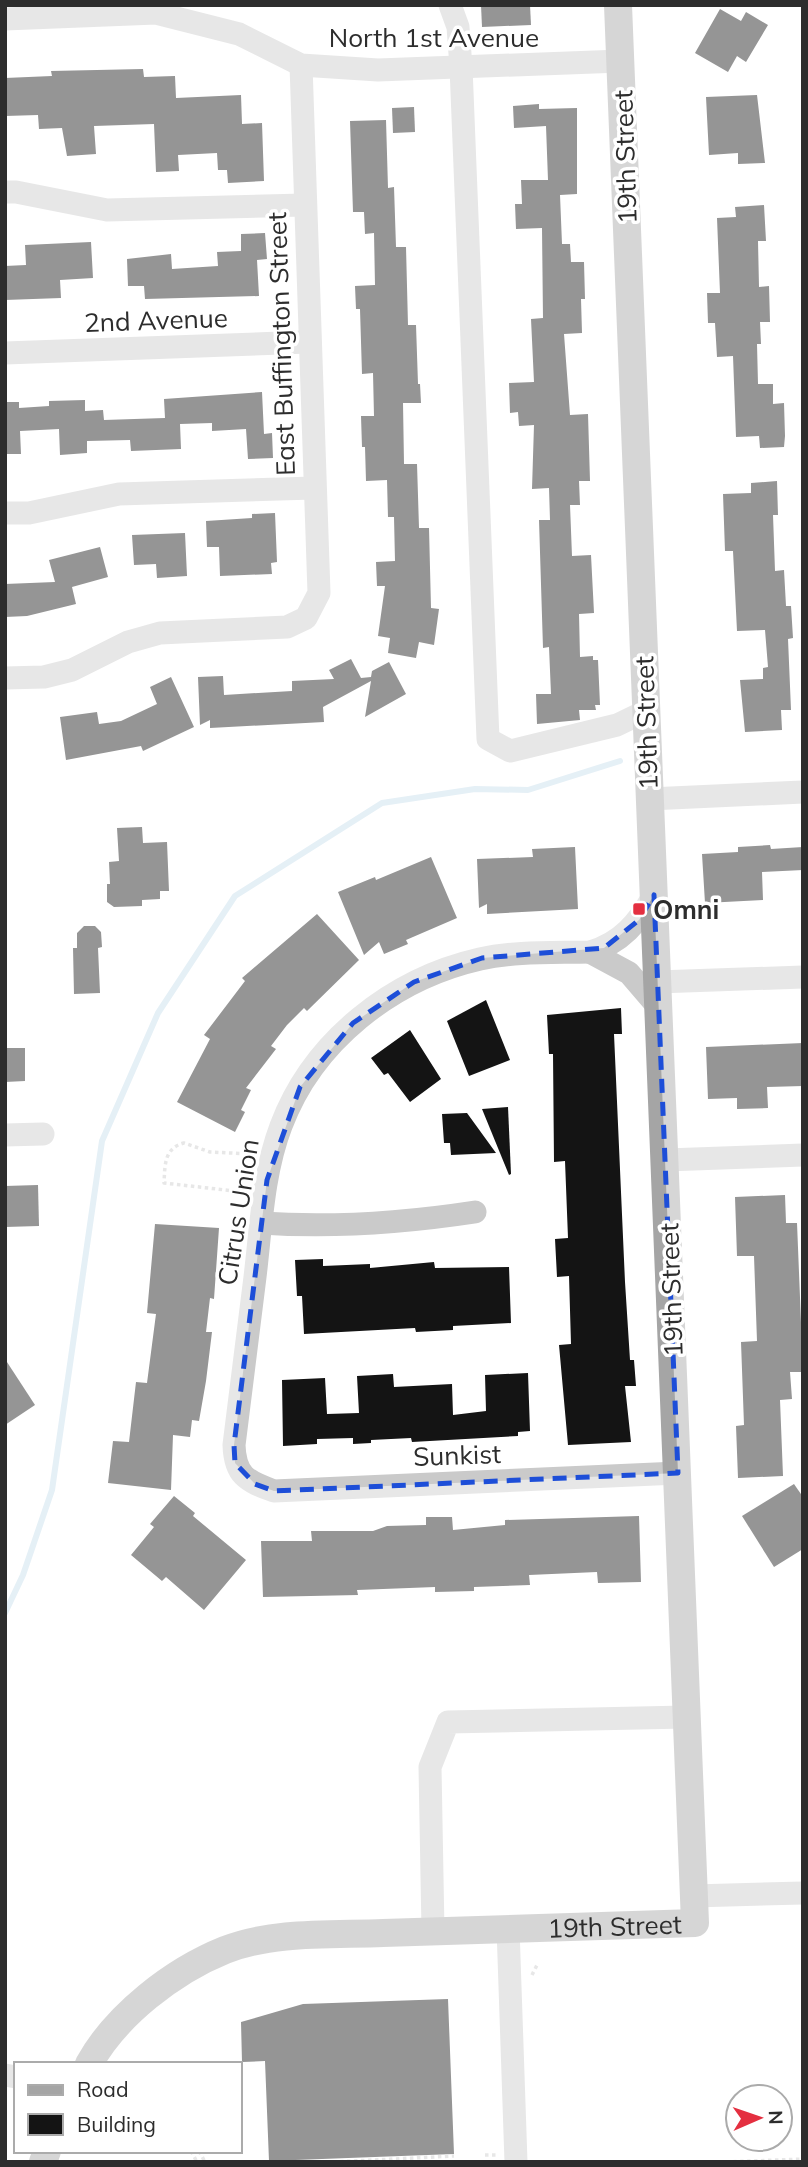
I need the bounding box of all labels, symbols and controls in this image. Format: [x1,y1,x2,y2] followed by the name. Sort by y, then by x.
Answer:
[329,21,539,54] street label: North 1st Avenue
[606,89,644,225] street label: 19th Street
[260,212,302,476] street label: East Buffington Street
[84,301,228,339] street label: 2nd Avenue
[627,655,665,791] street label: 19th Street
[653,893,719,926] place label: Omni
[631,901,647,917] marker: Omni
[210,1136,266,1288] street label: Citrus Union
[652,1222,690,1358] street label: 19th Street
[413,1437,501,1473] street label: Sunkist
[547,1907,682,1944] street label: 19th Street
[14,2062,242,2153] legend
[77,2076,128,2102] text: Road
[724,2083,794,2153] north arrow
[764,2110,788,2125] text: N
[77,2111,156,2137] text: Building

